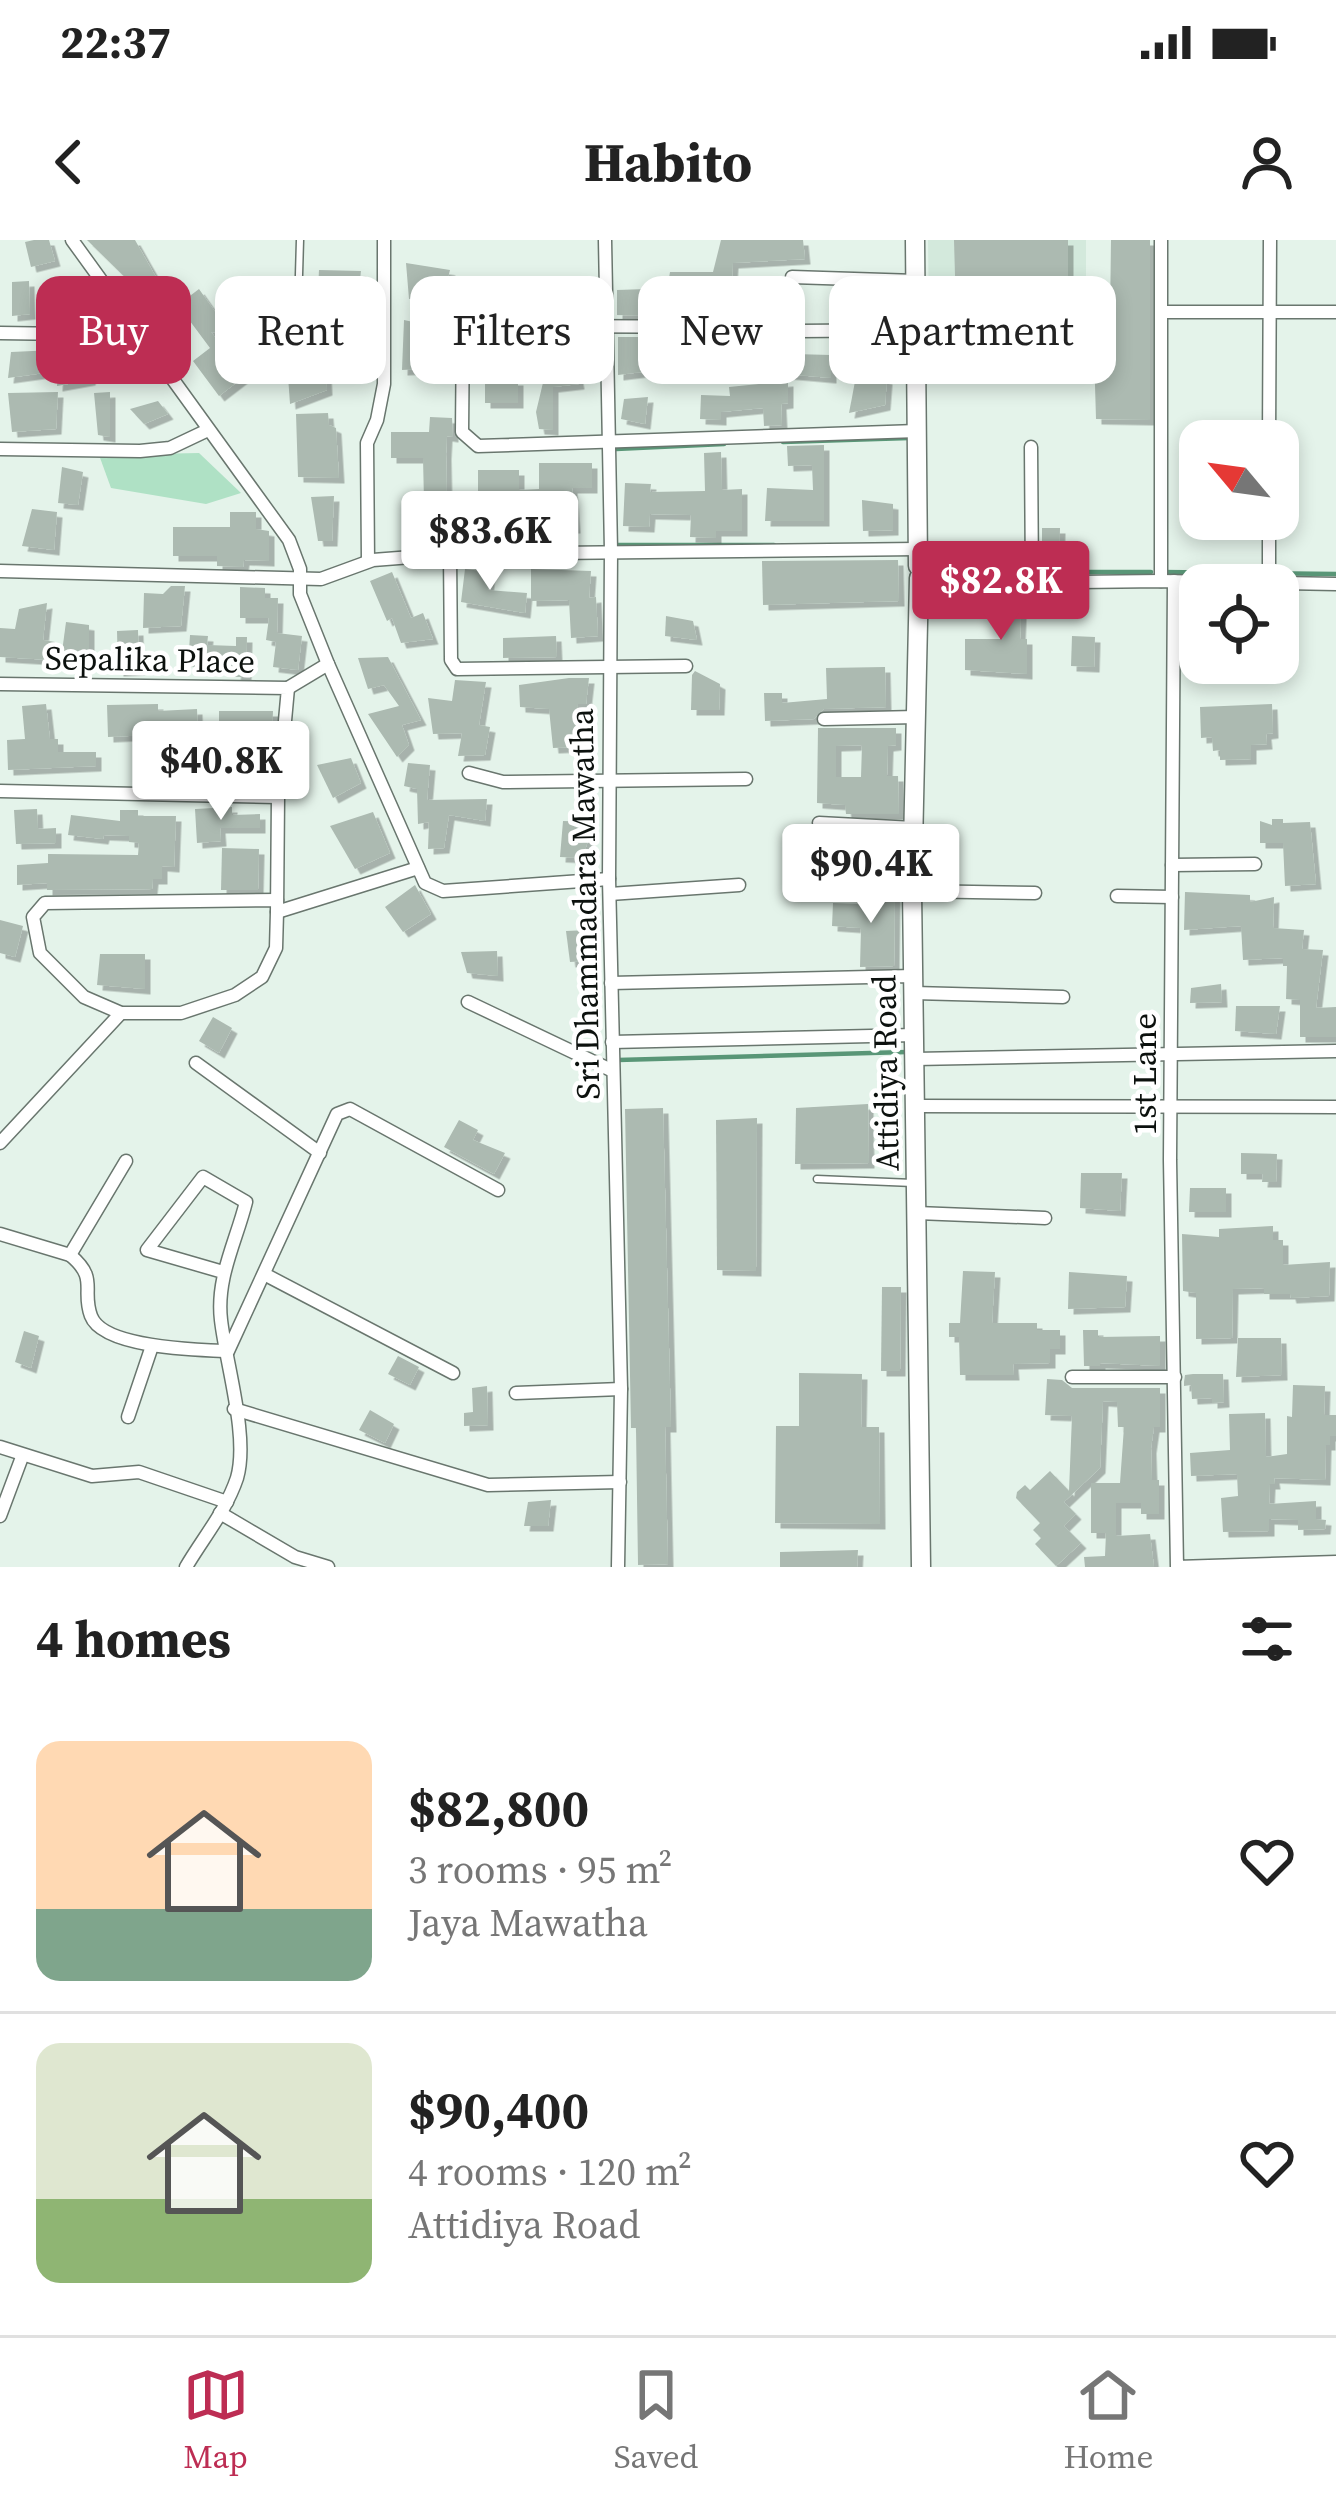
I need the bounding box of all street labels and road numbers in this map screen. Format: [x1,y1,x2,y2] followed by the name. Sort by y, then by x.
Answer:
[44,635,256,684] street label: Sepalika Place
[559,708,610,1100] street label: Sri Dhammadara Mawatha
[861,974,910,1172] street label: Attidiya Road
[1122,1013,1167,1135] street label: 1st Lane

